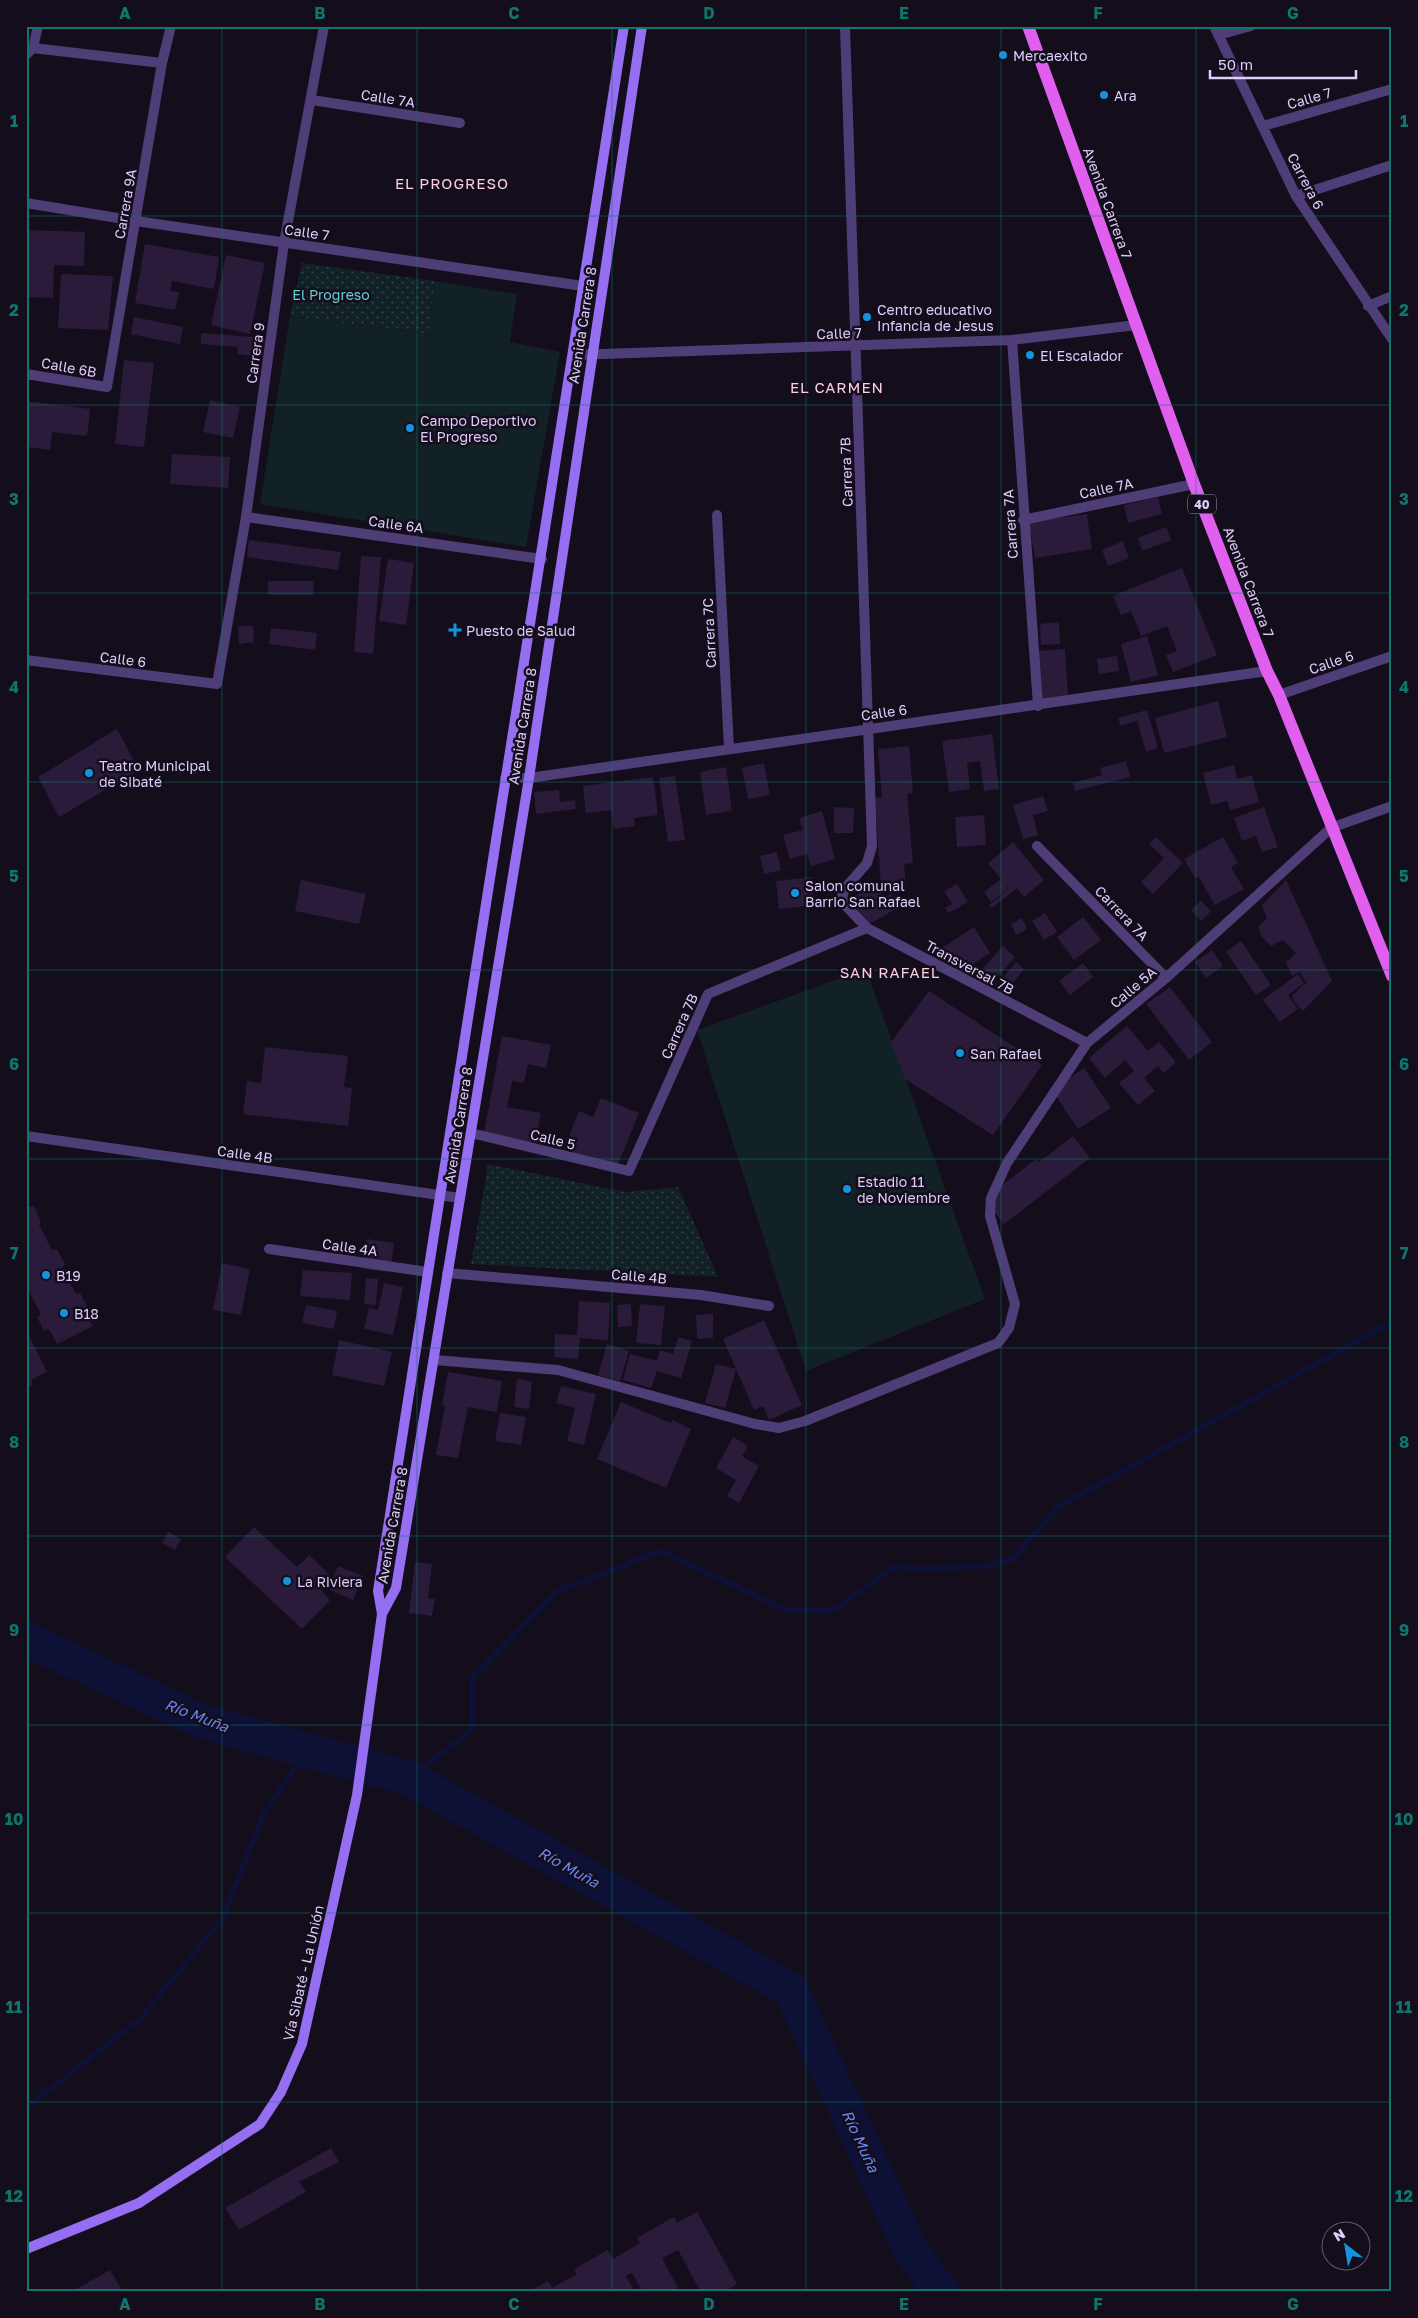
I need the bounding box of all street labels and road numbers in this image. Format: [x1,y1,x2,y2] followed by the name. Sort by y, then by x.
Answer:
[1285,84,1333,112] street label: Calle 7
[360,85,417,111] street label: Calle 7A
[1080,145,1136,261] street label: Avenida Carrera 7
[1284,150,1328,212] street label: Carrera 6
[110,167,140,240] street label: Carrera 9A
[283,220,331,244] street label: Calle 7
[564,265,600,385] street label: Avenida Carrera 8
[242,321,268,385] street label: Carrera 9
[816,324,862,342] street label: Calle 7
[40,354,98,380] street label: Calle 6B
[836,437,856,507] street label: Carrera 7B
[1077,474,1135,502] street label: Calle 7A
[999,488,1021,559] street label: Carrera 7A
[1188,494,1216,514] road number: 40
[367,512,425,536] street label: Calle 6A
[1220,524,1278,640] street label: Avenida Carrera 7
[699,598,719,668] street label: Carrera 7C
[1306,646,1356,678] street label: Calle 6
[99,648,147,670] street label: Calle 6
[504,666,540,786] street label: Avenida Carrera 8
[860,700,908,724] street label: Calle 6
[1092,882,1153,944] street label: Carrera 7A
[923,937,1017,997] street label: Transversal 7B
[1106,962,1160,1011] street label: Calle 5A
[657,991,701,1061] street label: Carrera 7B
[440,1065,476,1185] street label: Avenida Carrera 8
[529,1125,577,1153] street label: Calle 5
[216,1142,274,1166] street label: Calle 4B
[321,1235,379,1259] street label: Calle 4A
[610,1265,668,1287] street label: Calle 4B
[373,1465,411,1585] street label: Avenida Carrera 8
[279,1903,327,2043] street label: Vía Sibaté - La Unión

